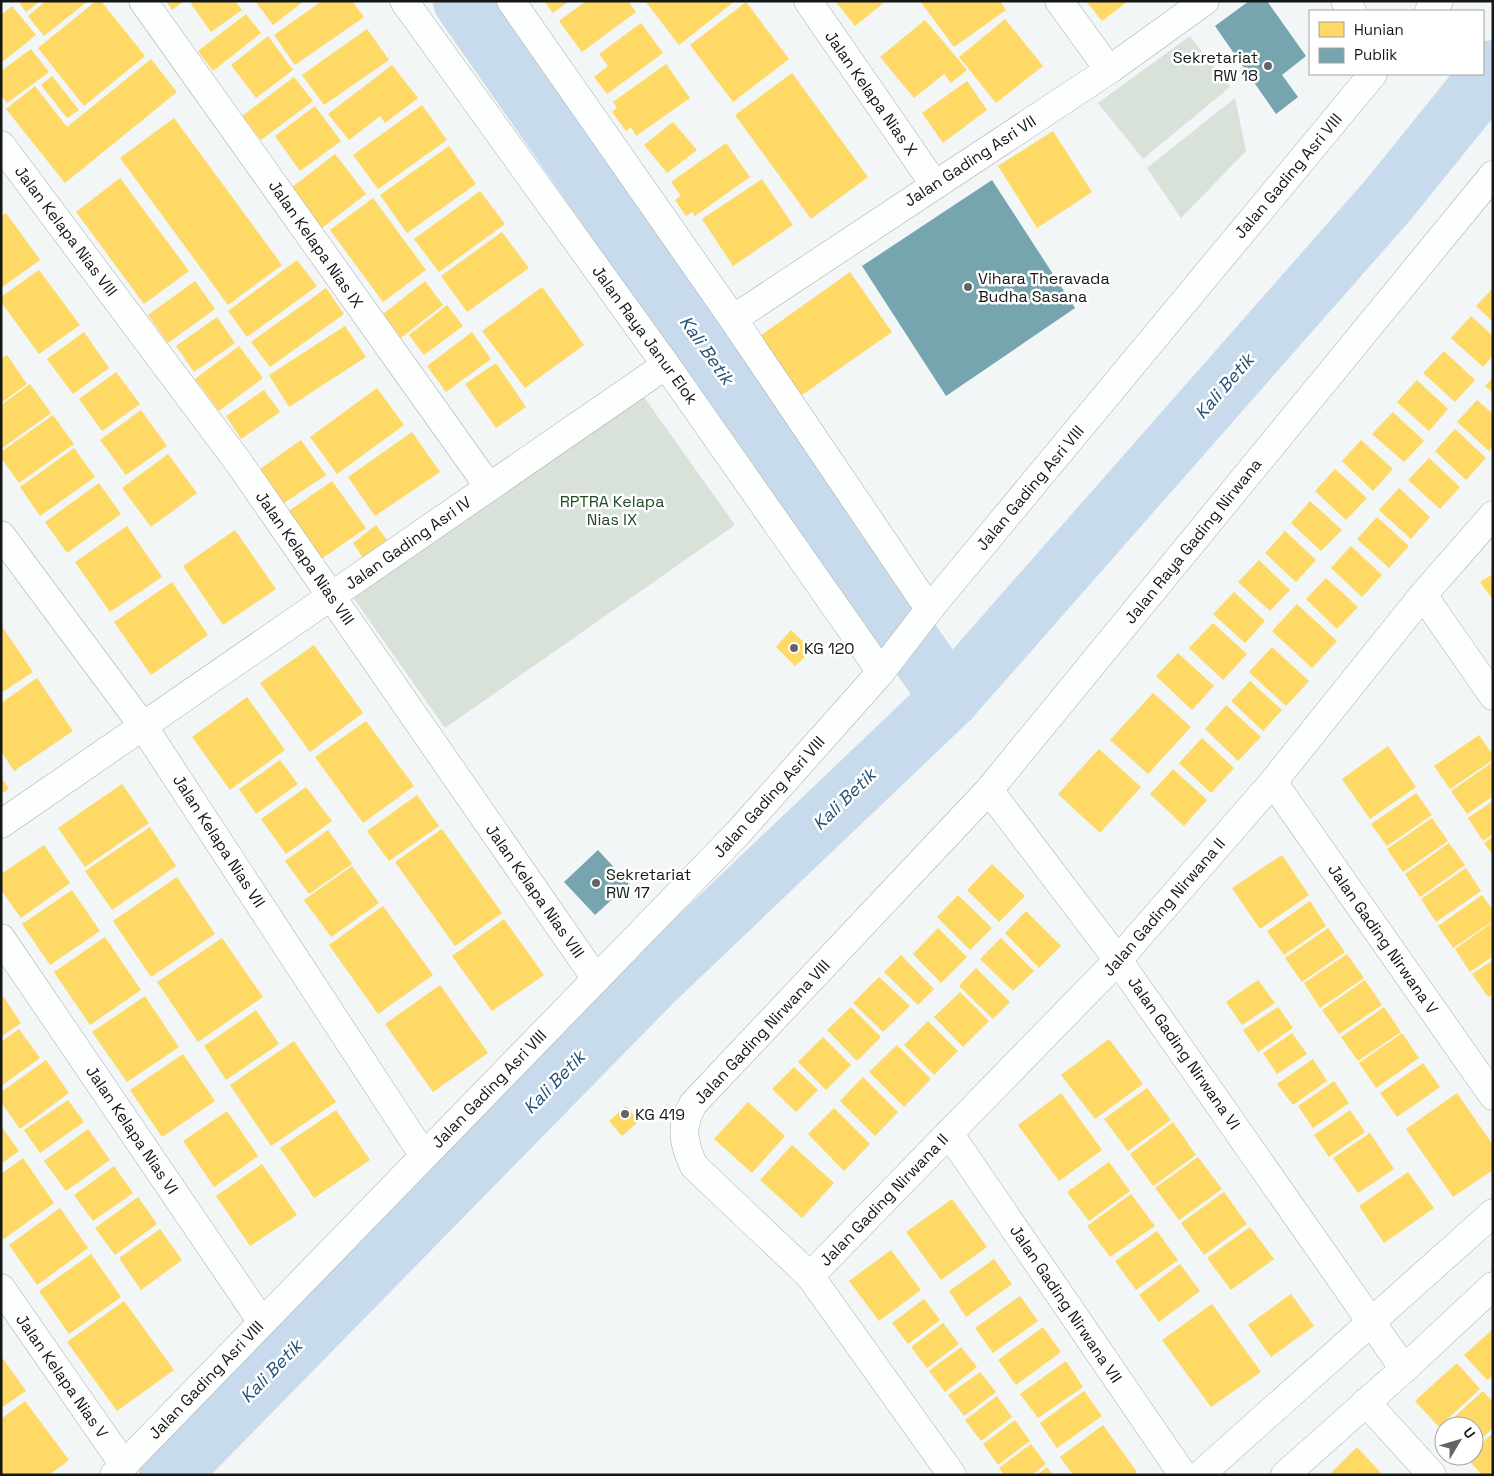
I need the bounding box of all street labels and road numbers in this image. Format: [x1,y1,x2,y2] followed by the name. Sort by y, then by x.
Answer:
[820,27,922,159] street label: Jalan Kelapa Nias X
[1229,109,1347,243] street label: Jalan Gading Asri VIII
[900,110,1040,212] street label: Jalan Gading Asri VII
[10,161,122,301] street label: Jalan Kelapa Nias VIII
[264,176,368,312] street label: Jalan Kelapa Nias IX
[587,261,703,409] street label: Jalan Raya Janur Elok
[971,421,1089,555] street label: Jalan Gading Asri VIII
[1120,454,1266,628] street label: Jalan Raya Gading Nirwana
[251,487,359,629] street label: Jalan Kelapa Nias VIII
[341,491,475,594] street label: Jalan Gading Asri IV
[709,732,829,862] street label: Jalan Gading Asri VIII
[168,770,270,912] street label: Jalan Kelapa Nias VII
[481,820,589,962] street label: Jalan Kelapa Nias VIII
[1098,833,1230,981] street label: Jalan Gading Nirwana II
[1323,860,1443,1018] street label: Jalan Gading Nirwana V
[689,955,835,1109] street label: Jalan Gading Nirwana VIII
[1123,972,1245,1134] street label: Jalan Gading Nirwana VI
[427,1025,551,1153] street label: Jalan Gading Asri VIII
[81,1062,183,1198] street label: Jalan Kelapa Nias VI
[815,1129,953,1271] street label: Jalan Gading Nirwana II
[1005,1221,1127,1387] street label: Jalan Gading Nirwana VII
[11,1310,113,1442] street label: Jalan Kelapa Nias V
[144,1316,268,1444] street label: Jalan Gading Asri VIII

